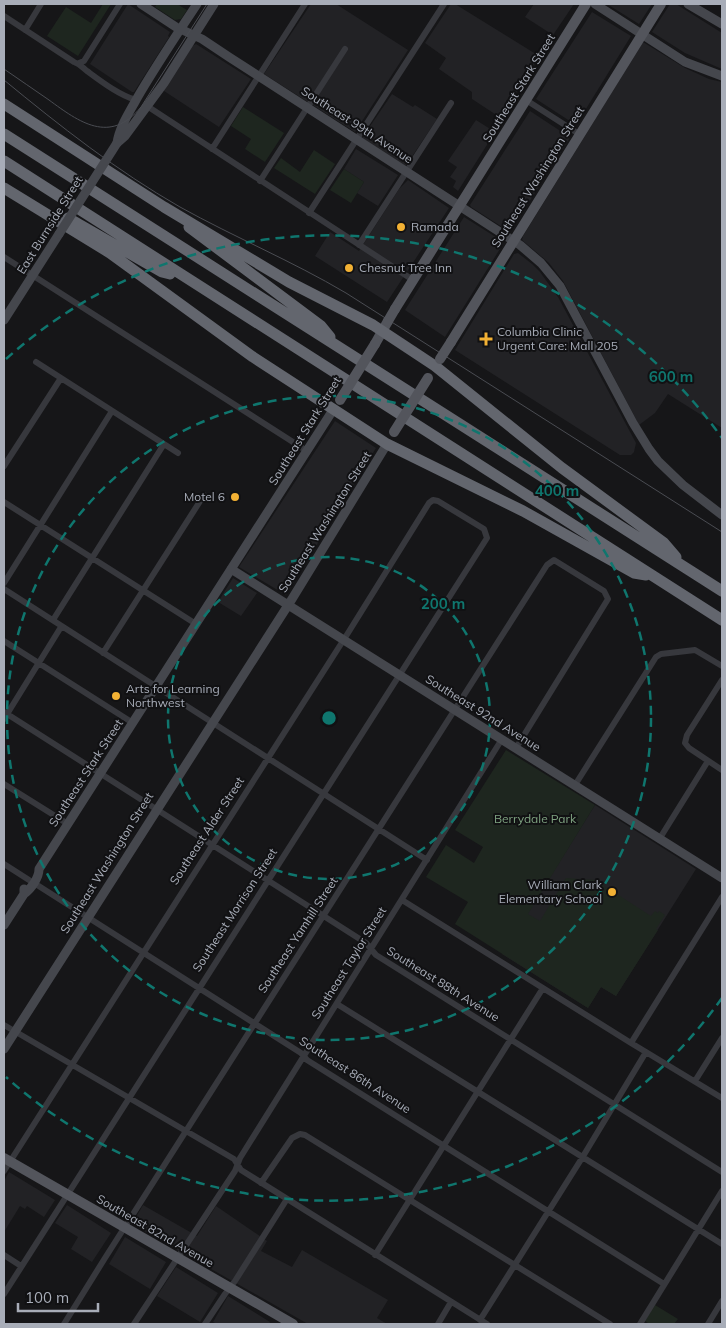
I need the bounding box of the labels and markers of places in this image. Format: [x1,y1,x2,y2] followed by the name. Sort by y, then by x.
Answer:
[411,219,459,234] place label: Ramada
[395,221,407,233] marker: Ramada
[359,260,452,275] place label: Chesnut Tree Inn
[343,262,355,274] marker: Chesnut Tree Inn
[497,324,618,353] place label: Columbia Clinic Urgent Care: Mall 205
[479,332,493,346] marker: Columbia Clinic Urgent Care: Mall 205
[184,489,225,504] place label: Motel 6
[229,491,241,503] marker: Motel 6
[126,681,220,710] place label: Arts for Learning Northwest
[110,690,122,702] marker: Arts for Learning Northwest
[320,709,338,727] centre of rings
[499,877,603,906] place label: William Clark Elementary School
[606,886,618,898] marker: William Clark Elementary School

